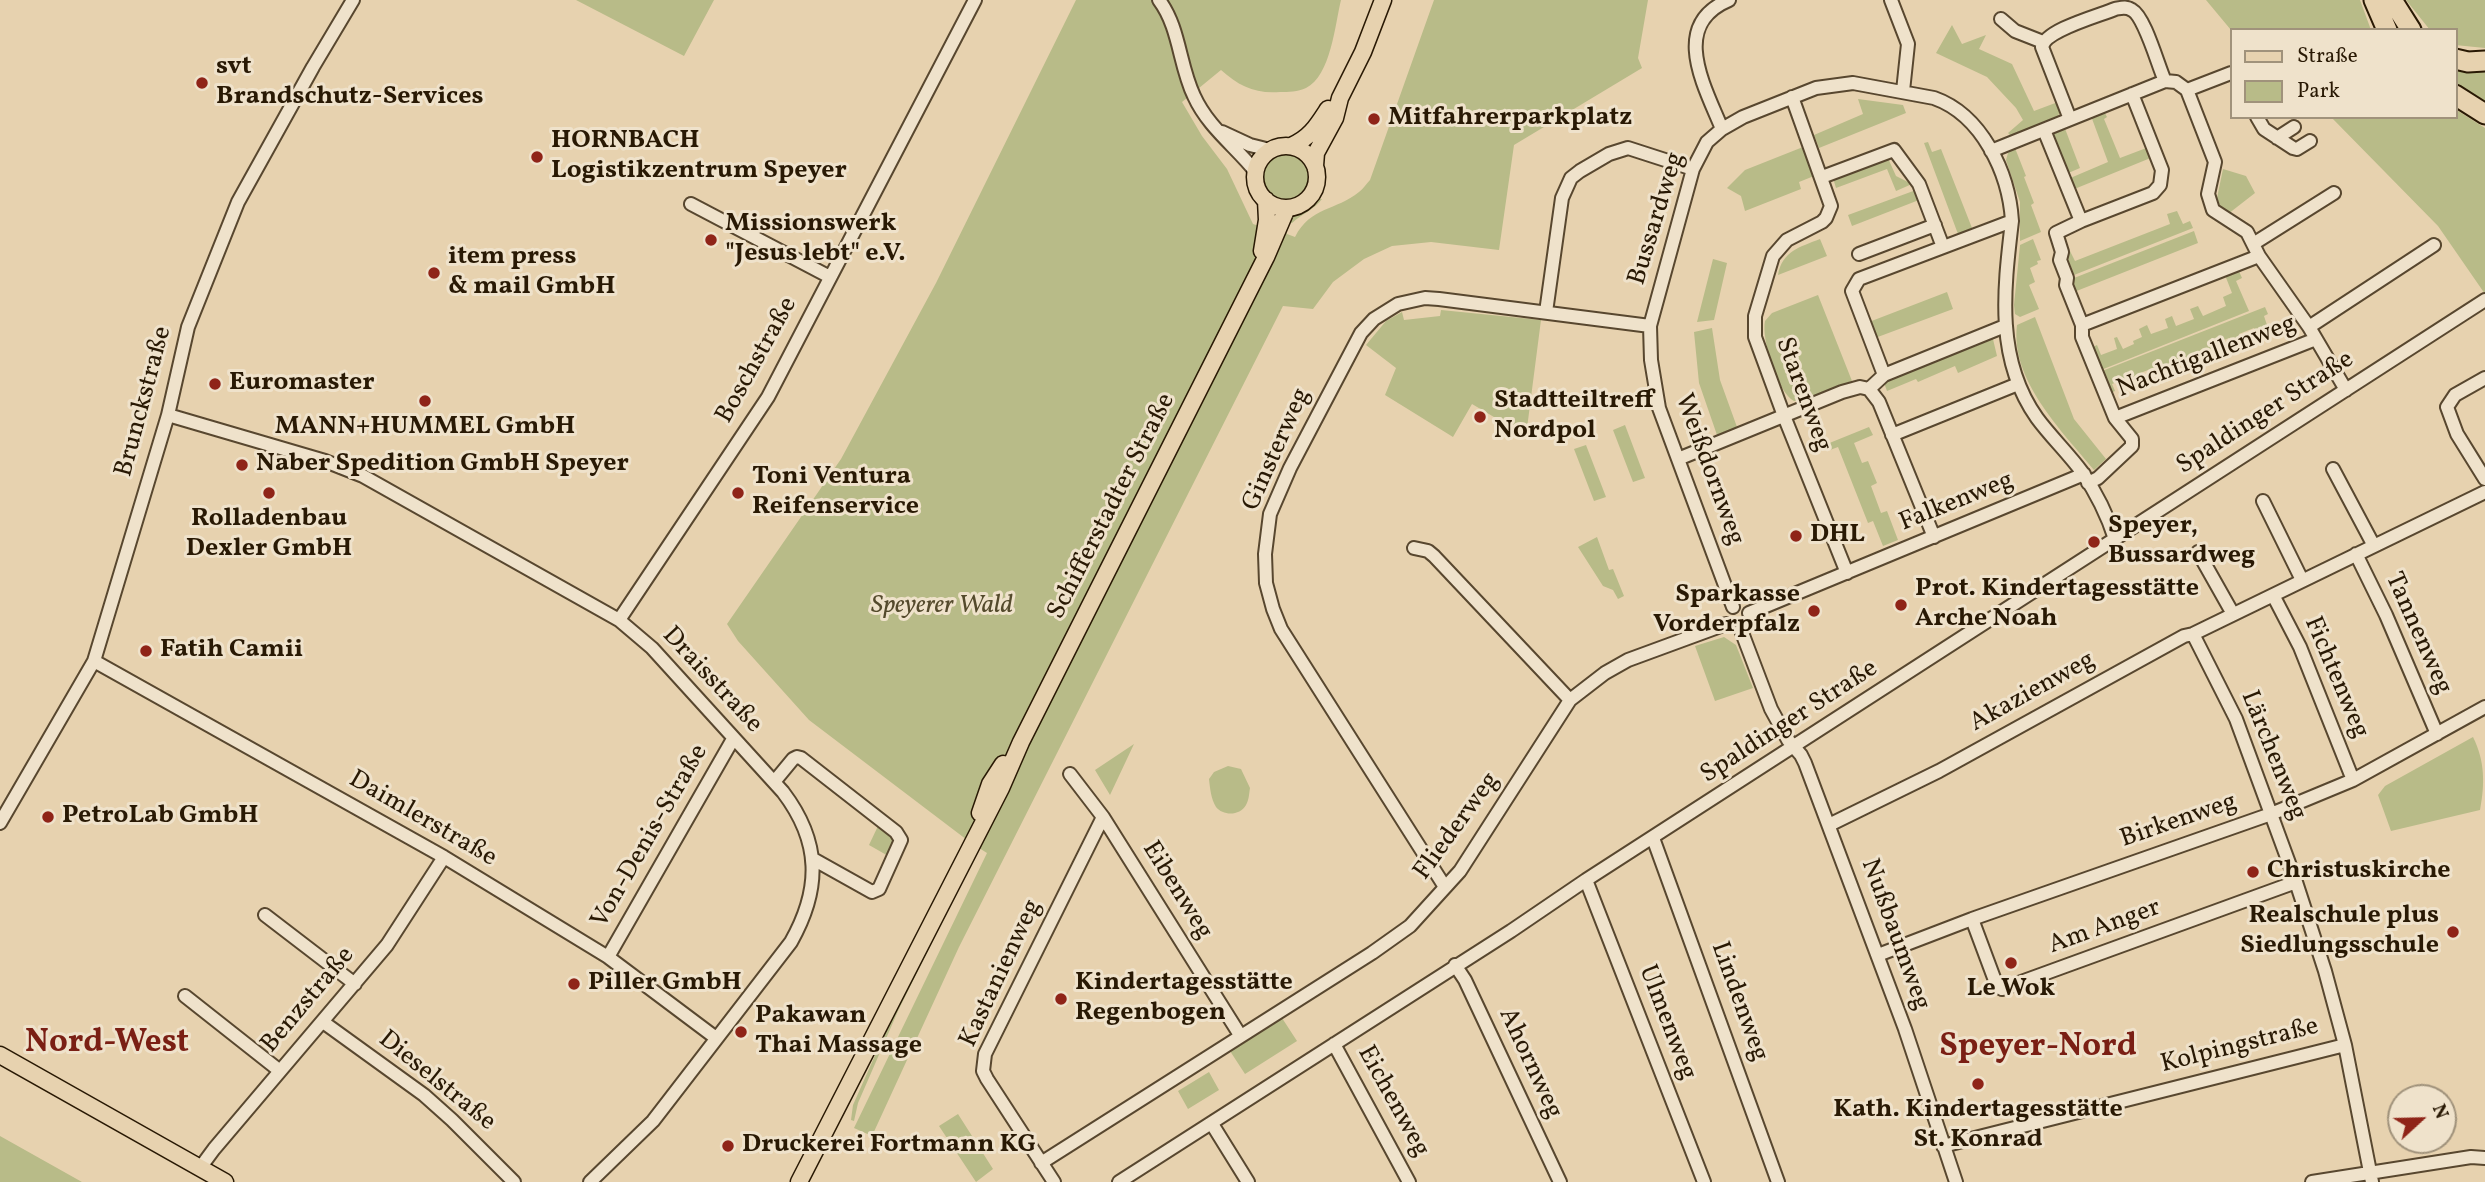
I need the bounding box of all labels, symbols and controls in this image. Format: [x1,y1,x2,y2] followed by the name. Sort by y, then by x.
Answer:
[2230,28,2457,119] legend
[2297,42,2358,71] text: Straße
[216,52,483,114] place label: svt Brandschutz-Services
[194,75,210,91] marker: svt Brandschutz-Services
[2297,77,2340,106] text: Park
[1388,103,1632,135] place label: Mitfahrerparkplatz
[1366,111,1382,127] marker: Mitfahrerparkplatz
[551,126,847,188] place label: HORNBACH Logistikzentrum Speyer
[529,149,545,165] marker: HORNBACH Logistikzentrum Speyer
[1623,149,1693,289] street label: Bussardweg
[725,209,906,270] place label: Missionswerk "Jesus lebt" e.V.
[703,232,719,248] marker: Missionswerk "Jesus lebt" e.V.
[448,242,615,304] place label: item press & mail GmbH
[426,265,442,281] marker: item press & mail GmbH
[711,292,805,430] street label: Boschstraße
[2113,309,2301,407] street label: Nachtigallenweg
[110,323,180,481] street label: Brunckstraße
[1767,333,1837,457] street label: Starenweg
[2172,345,2360,483] street label: Spaldinger Straße
[229,368,375,400] place label: Euromaster
[207,376,223,392] marker: Euromaster
[1237,384,1319,516] street label: Ginsterweg
[1494,386,1654,448] place label: Stadtteiltreff Nordpol
[1042,389,1184,625] street label: Schifferstadter Straße
[1666,390,1750,550] street label: Weißdornweg
[417,393,433,409] marker: MANN+HUMMEL GmbH
[1472,409,1488,425] marker: Stadtteiltreff Nordpol
[275,412,575,444] place label: MANN+HUMMEL GmbH
[256,449,629,481] place label: Naber Spedition GmbH Speyer
[234,457,250,473] marker: Naber Spedition GmbH Speyer
[752,462,919,524] place label: Toni Ventura Reifenservice
[1895,466,2019,540] street label: Falkenweg
[261,485,277,501] marker: Rolladenbau Dexler GmbH
[730,485,746,501] marker: Toni Ventura Reifenservice
[186,504,352,566] place label: Rolladenbau Dexler GmbH
[2108,511,2255,572] place label: Speyer, Bussardweg
[1810,520,1865,552] place label: DHL
[1788,528,1804,544] marker: DHL
[2086,534,2102,550] marker: Speyer, Bussardweg
[2376,568,2458,700] street label: Tannenweg
[1915,574,2199,636] place label: Prot. Kindertagesstätte Arche Noah
[1653,580,1800,642] place label: Sparkasse Vorderpfalz
[871,591,1013,623] park label: Speyerer Wald
[1893,597,1909,613] marker: Prot. Kindertagesstätte Arche Noah
[1806,603,1822,619] marker: Sparkasse Vorderpfalz
[2295,612,2375,744] street label: Fichtenweg
[654,621,768,741] street label: Draisstraße
[160,635,303,667] place label: Fatih Camii
[138,643,154,659] marker: Fatih Camii
[1965,646,2101,740] street label: Akazienweg
[1696,654,1884,792] street label: Spaldinger Straße
[2232,687,2312,825] street label: Lärchenweg
[586,740,716,934] street label: Von-Denis-Straße
[342,765,502,875] street label: Daimlerstraße
[1408,767,1508,887] street label: Fliederweg
[2117,788,2241,856] street label: Birkenweg
[62,801,259,833] place label: PetroLab GmbH
[40,809,56,825] marker: PetroLab GmbH
[1134,836,1218,946] street label: Eibenweg
[1852,855,1936,1015] street label: Nußbaumweg
[2267,856,2451,888] place label: Christuskirche
[2245,864,2261,880] marker: Christuskirche
[2045,893,2165,963] street label: Am Anger
[954,895,1050,1053] street label: Kastanienweg
[2240,901,2439,962] place label: Realschule plus Siedlungsschule
[2445,924,2461,940] marker: Realschule plus Siedlungsschule
[1702,938,1774,1066] street label: Lindenweg
[256,942,362,1060] street label: Benzstraße
[2003,955,2019,971] marker: Le Wok
[1630,961,1702,1085] street label: Ulmenweg
[588,968,742,1000] place label: Piller GmbH
[1075,968,1293,1030] place label: Kindertagesstätte Regenbogen
[1967,974,2055,1006] place label: Le Wok
[566,976,582,992] marker: Piller GmbH
[1053,991,1069,1007] marker: Kindertagesstätte Regenbogen
[755,1001,922,1062] place label: Pakawan Thai Massage
[1490,1004,1568,1124] street label: Ahornweg
[2158,1012,2322,1082] street label: Kolpingstraße
[733,1024,749,1040] marker: Pakawan Thai Massage
[25,1025,189,1065] district label: Nord-West
[371,1025,501,1139] street label: Dieselstraße
[1939,1029,2137,1069] district label: Speyer-Nord
[1349,1041,1435,1163] street label: Eichenweg
[1970,1076,1986,1092] marker: Kath. Kindertagesstätte St. Konrad
[2387,1084,2457,1154] north arrow
[1833,1095,2123,1156] place label: Kath. Kindertagesstätte St. Konrad
[2425,1101,2454,1123] text: N
[742,1130,1036,1162] place label: Druckerei Fortmann KG
[720,1138,736,1154] marker: Druckerei Fortmann KG

